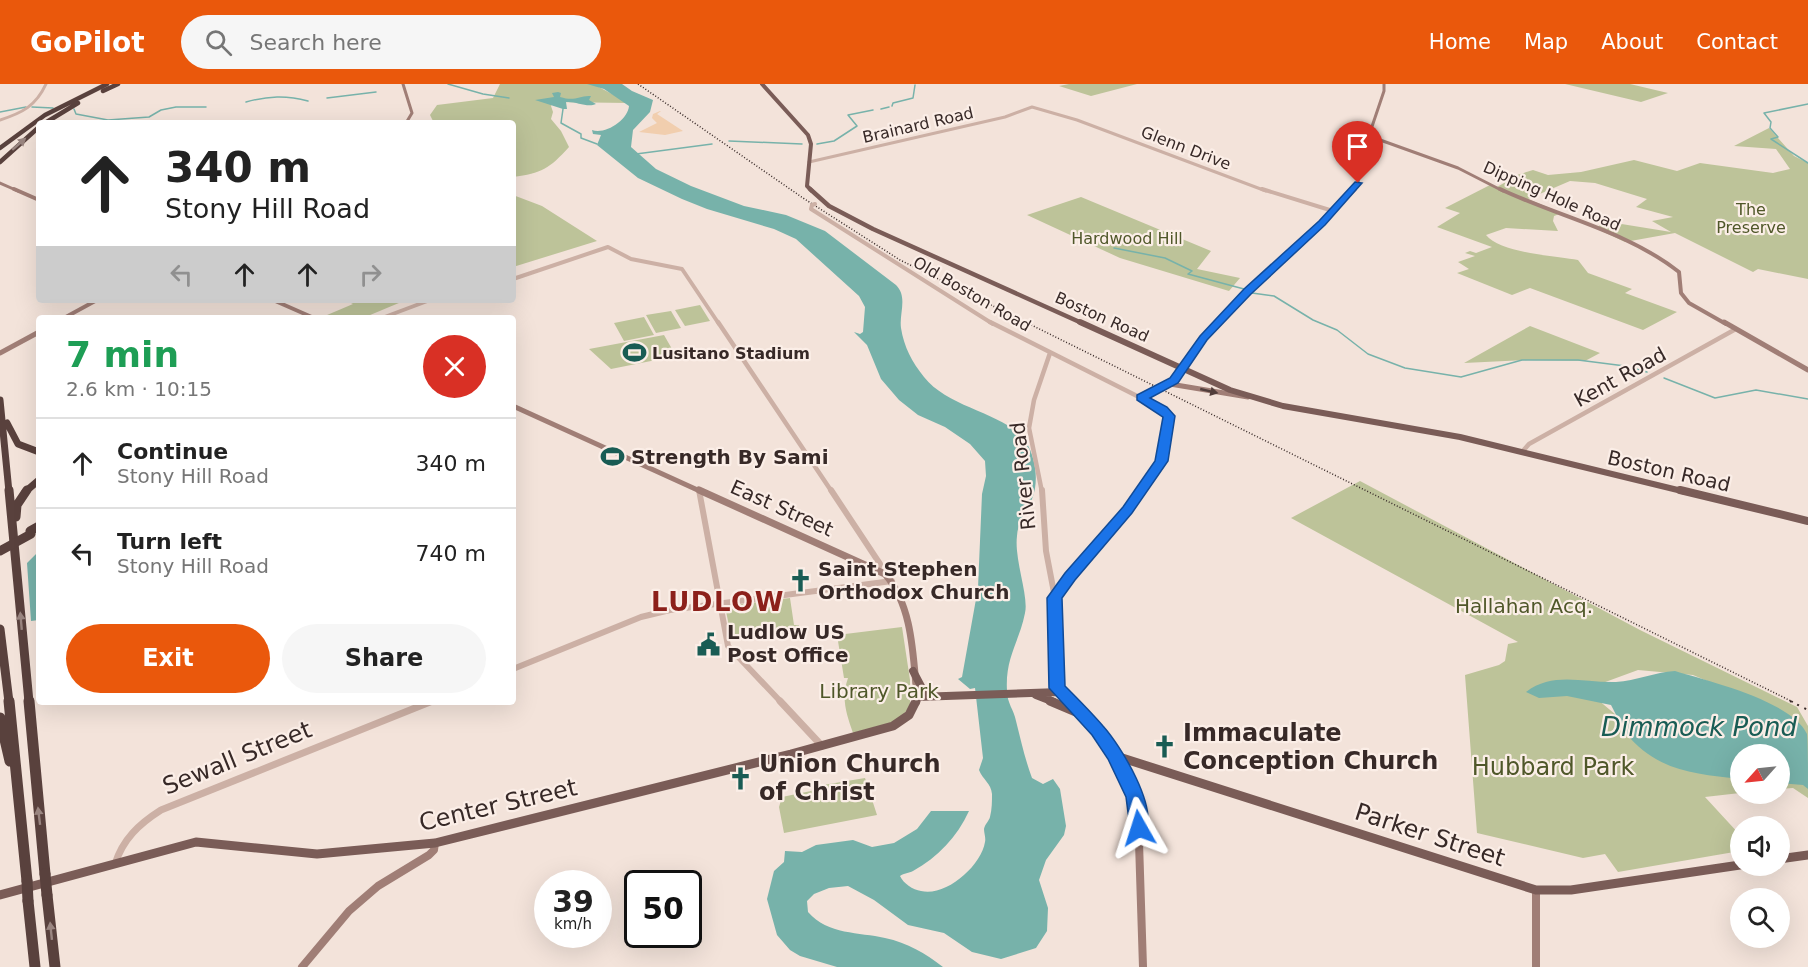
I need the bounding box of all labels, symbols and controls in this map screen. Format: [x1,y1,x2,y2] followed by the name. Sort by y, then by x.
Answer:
[181,15,601,69] search box
[30,26,145,59] text: GoPilot
[202,26,235,59] icon: search
[250,30,382,55] text: Search here
[1429,30,1491,54] text: Home
[1524,30,1568,54] text: Map
[1601,30,1663,54] text: About
[1696,30,1778,54] text: Contact
[861,103,975,147] street label: Brainard Road
[1332,121,1383,183] pin
[1138,122,1234,174] street label: Glenn Drive
[1341,130,1374,163] icon: arrive
[11,137,26,150] one-way arrow
[165,143,311,192] text: 340 m
[66,144,144,222] icon: ahead
[1480,157,1624,235] street label: Dipping Hole Road
[165,193,370,224] text: Stony Hill Road
[1716,200,1786,237] park label: The Preserve
[1071,229,1183,248] park label: Hardwood Hill
[910,253,1034,335] street label: Old Boston Road
[165,258,198,291] icon: left
[228,258,261,291] icon: ahead
[291,258,324,291] icon: ahead
[354,258,387,291] icon: right
[1052,288,1152,346] street label: Boston Road
[66,334,179,375] text: 7 min
[423,335,486,398] button: close
[621,340,647,366] sports icon: Lusitano Stadium
[1570,342,1670,412] street label: Kent Road
[652,344,810,363] place label: Lusitano Stadium
[66,377,212,401] text: 2.6 km · 10:15
[1200,387,1219,396] one-way arrow
[1005,421,1041,531] street label: River Road
[117,439,228,464] text: Continue
[600,444,626,470] sports icon: Strength By Sami
[631,445,829,469] place label: Strength By Sami
[1605,445,1733,497] street label: Boston Road
[66,447,99,480] icon: ahead
[416,451,486,476] text: 340 m
[117,464,269,488] text: Stony Hill Road
[727,475,837,541] street label: East Street
[117,529,222,554] text: Turn left
[66,537,99,570] icon: left
[416,541,486,566] text: 740 m
[117,554,269,578] text: Stony Hill Road
[818,557,1009,604] place label: Saint Stephen Orthodox Church
[787,568,813,594] church icon: Saint Stephen Orthodox Church
[651,587,785,617] district label: LUDLOW
[1455,594,1593,618] park label: Hallahan Acq.
[16,612,26,631] one-way arrow
[727,620,849,667] place label: Ludlow US Post Office
[66,624,270,693] button: Exit
[282,624,486,693] button: Share
[696,631,722,657] public building icon: Ludlow US Post Office
[819,679,939,703] park label: Library Park
[1601,712,1797,742] water label: Dimmock Pond
[158,715,316,801] street label: Sewall Street
[1183,719,1438,775] place label: Immaculate Conception Church
[1152,734,1178,760] church icon: Immaculate Conception Church
[1730,744,1790,804] north arrow
[1730,744,1790,948] map controls
[759,750,941,806] place label: Union Church of Christ
[1472,753,1634,781] park label: Hubbard Park
[728,765,754,791] church icon: Union Church of Christ
[416,773,580,837] street label: Center Street
[1107,796,1171,860] position arrow
[1351,798,1509,872] street label: Parker Street
[34,806,43,825] one-way arrow
[1730,816,1790,876] button: sound
[624,870,702,948] speed limit sign: 50
[552,884,594,919] text: 39
[1730,888,1790,948] button: search
[554,915,592,933] text: km/h
[46,921,56,940] one-way arrow

